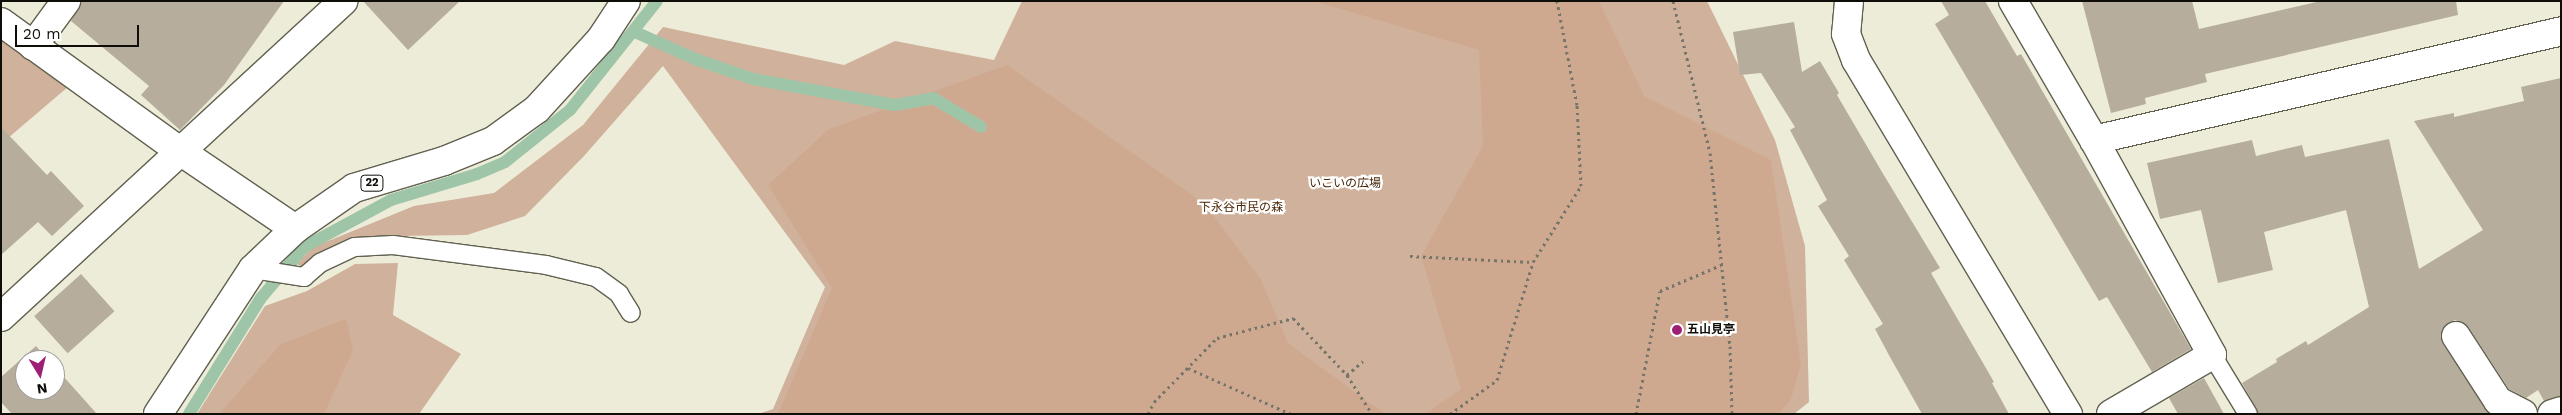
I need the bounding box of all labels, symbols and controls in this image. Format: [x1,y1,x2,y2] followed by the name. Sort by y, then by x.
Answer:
[18,15,141,47] scale bar
[23,25,61,43] text: 20 m
[360,174,384,192] road number: 22
[1309,177,1381,191] park label: いこいの広場
[1199,201,1283,215] park label: 下永谷市民の森
[1687,323,1735,337] place label: 五山見亭
[1671,324,1683,336] marker: 五山見亭
[15,350,65,400] north arrow
[36,380,49,398] text: N

